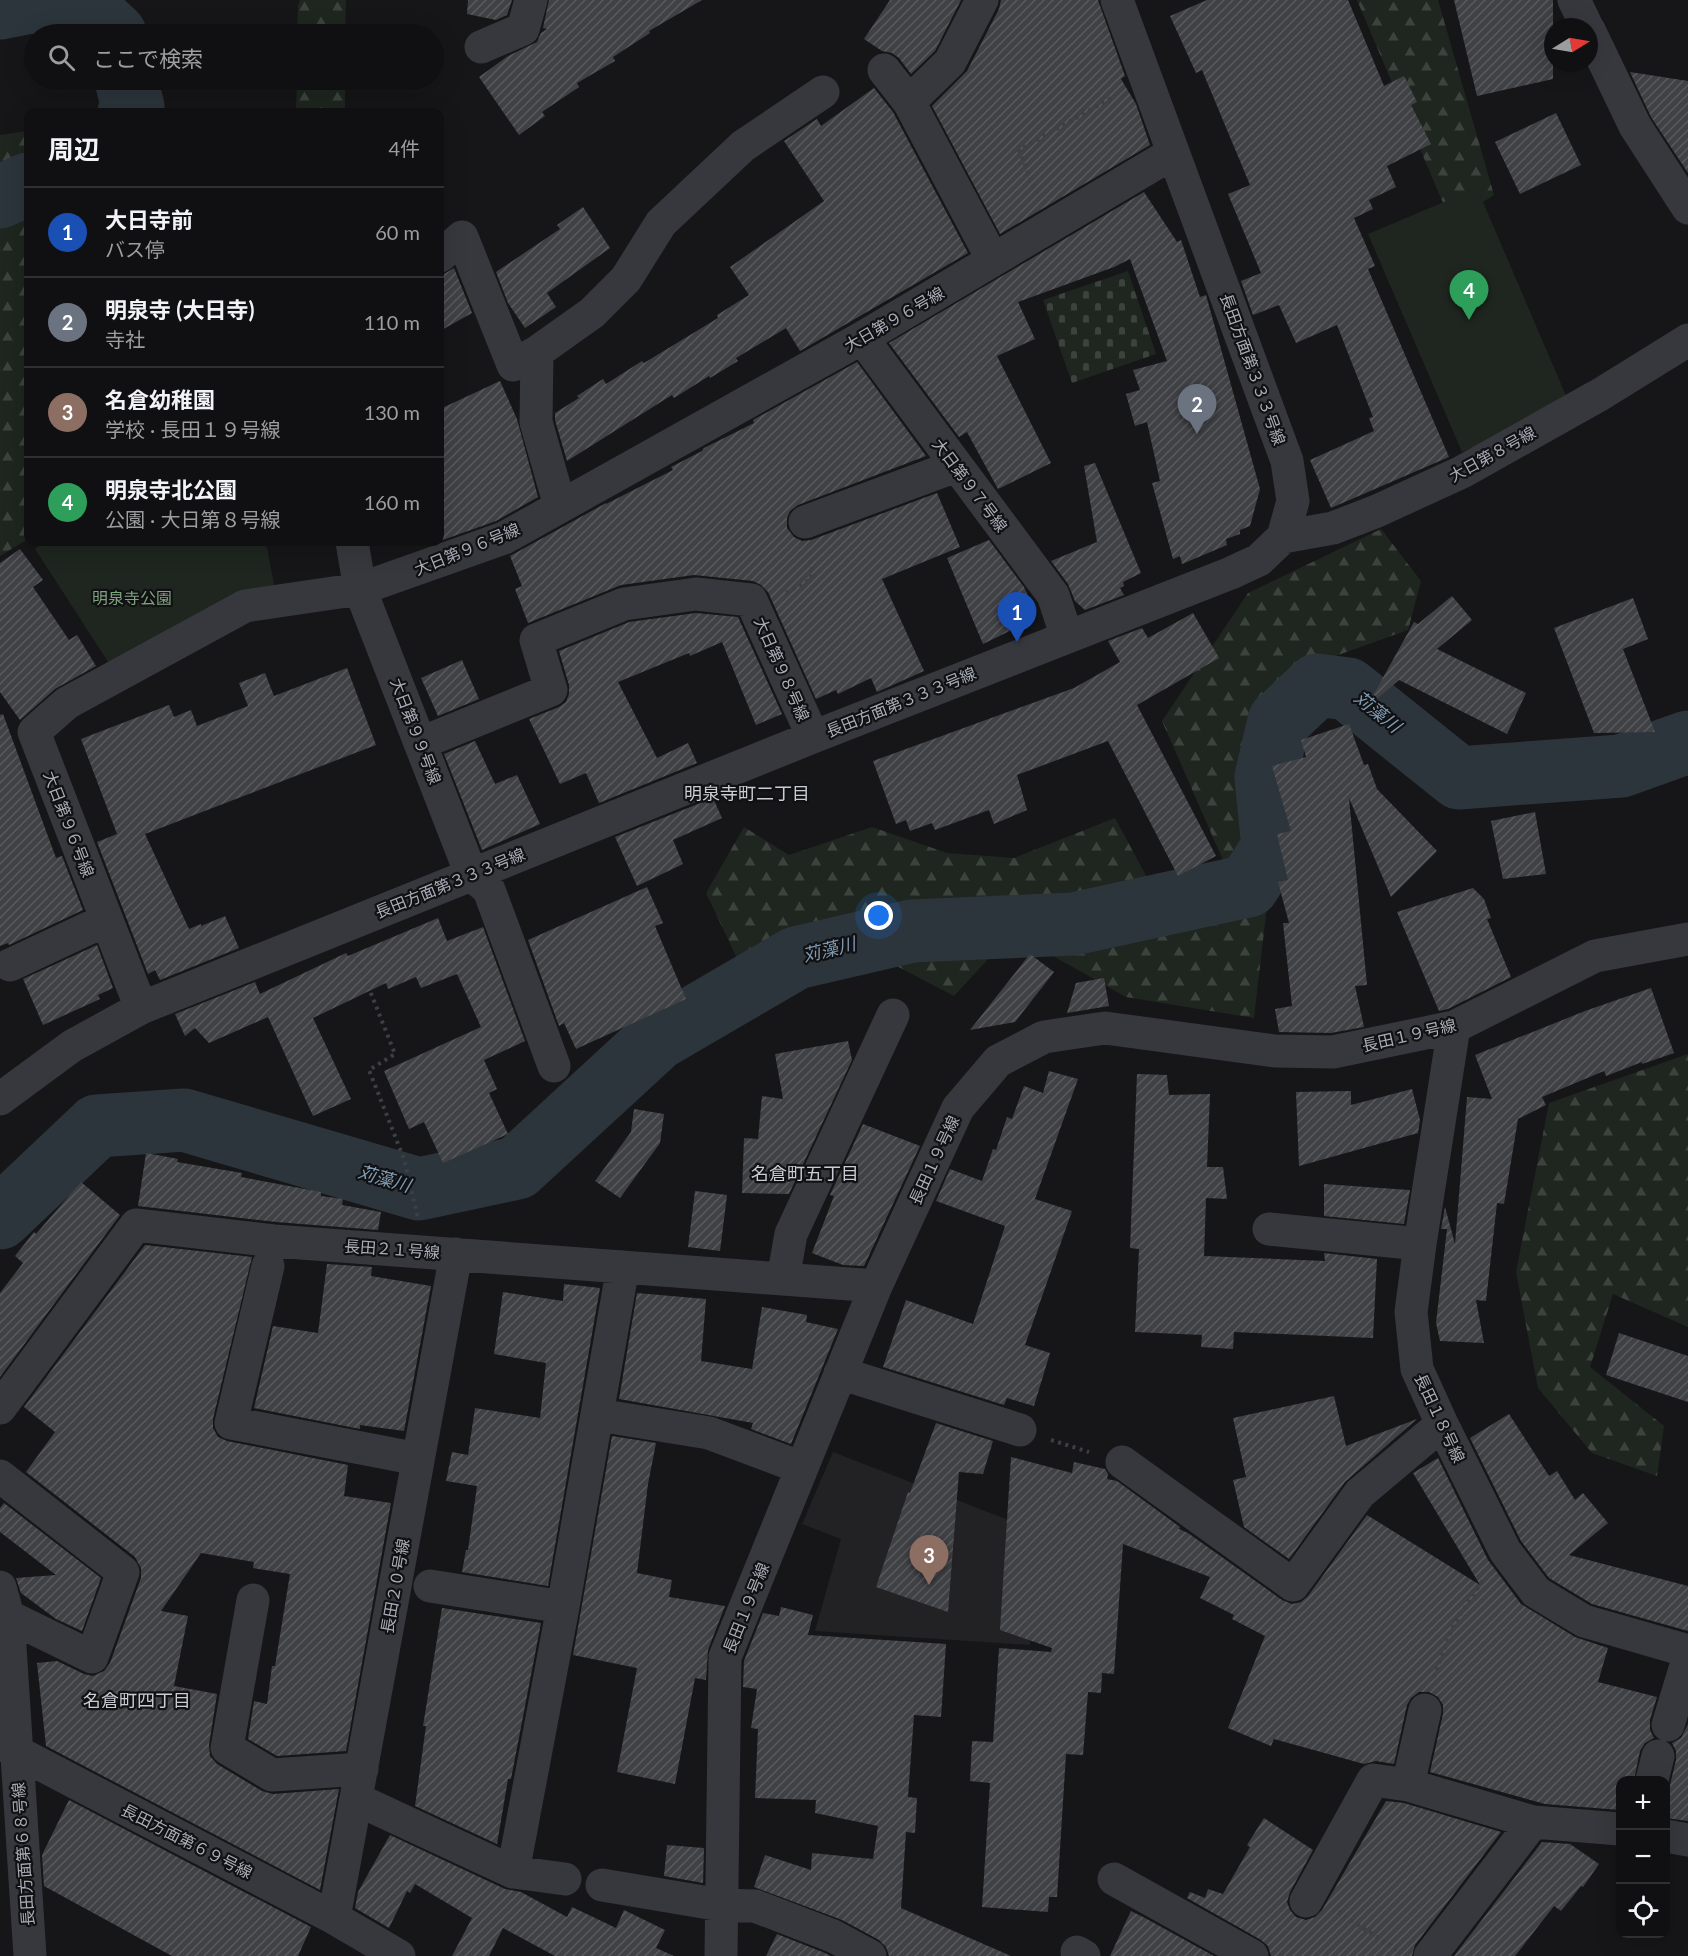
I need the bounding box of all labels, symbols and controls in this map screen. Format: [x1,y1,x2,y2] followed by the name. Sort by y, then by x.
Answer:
[1544,18,1598,72] north arrow
[24,24,444,90] search box
[45,41,78,74] icon: search
[93,45,203,72] text: ここで検索
[48,133,100,165] text: 周辺
[388,136,420,160] text: 4件
[105,206,193,233] text: 大日寺前
[62,220,73,244] text: 1
[375,220,420,244] text: 60 m
[105,237,165,261] text: バス停
[1450,270,1488,320] pin: 4
[840,282,947,355] street label: 大日第９６号線
[1217,290,1290,447] street label: 長田方面第３３３号線
[105,296,254,323] text: 明泉寺 (大日寺)
[62,310,73,334] text: 2
[364,310,420,334] text: 110 m
[105,327,145,351] text: 寺社
[1178,384,1216,434] pin: 2
[105,386,215,413] text: 名倉幼稚園
[62,400,73,424] text: 3
[364,400,420,424] text: 130 m
[105,417,280,441] text: 学校 · 長田１９号線
[1445,422,1538,485] street label: 大日第８号線
[929,434,1012,535] street label: 大日第９７号線
[105,476,237,503] text: 明泉寺北公園
[62,490,73,514] text: 4
[364,490,420,514] text: 160 m
[105,507,280,531] text: 公園 · 大日第８号線
[411,519,522,578] street label: 大日第９６号線
[92,588,172,607] park label: 明泉寺公園
[998,592,1036,642] pin: 1
[751,614,814,724] street label: 大日第９８号線
[823,663,979,740] street label: 長田方面第３３３号線
[388,675,445,787] street label: 大日第９９号線
[1350,686,1407,738] water label: 苅藻川
[41,768,98,880] street label: 大日第９６号線
[684,782,810,804] district label: 明泉寺町二丁目
[372,844,528,921] street label: 長田方面第３３３号線
[864,901,893,930] your location
[800,931,860,966] water label: 苅藻川
[1360,1014,1458,1055] street label: 長田１９号線
[905,1112,962,1207] street label: 長田１９号線
[355,1160,415,1197] water label: 苅藻川
[751,1162,859,1184] district label: 名倉町五丁目
[343,1236,441,1261] street label: 長田２１号線
[1412,1370,1469,1465] street label: 長田１８号線
[910,1536,948,1585] pin: 3
[377,1537,412,1635] street label: 長田２０号線
[719,1560,772,1656] street label: 長田１９号線
[83,1689,191,1711] district label: 名倉町四丁目
[1616,1776,1670,1938] map controls
[1616,1776,1670,1830] button: +
[8,1782,37,1927] street label: 長田方面第６８号線
[119,1799,256,1882] street label: 長田方面第６９号線
[1616,1830,1670,1884] button: −
[1616,1884,1670,1938] button: locate

